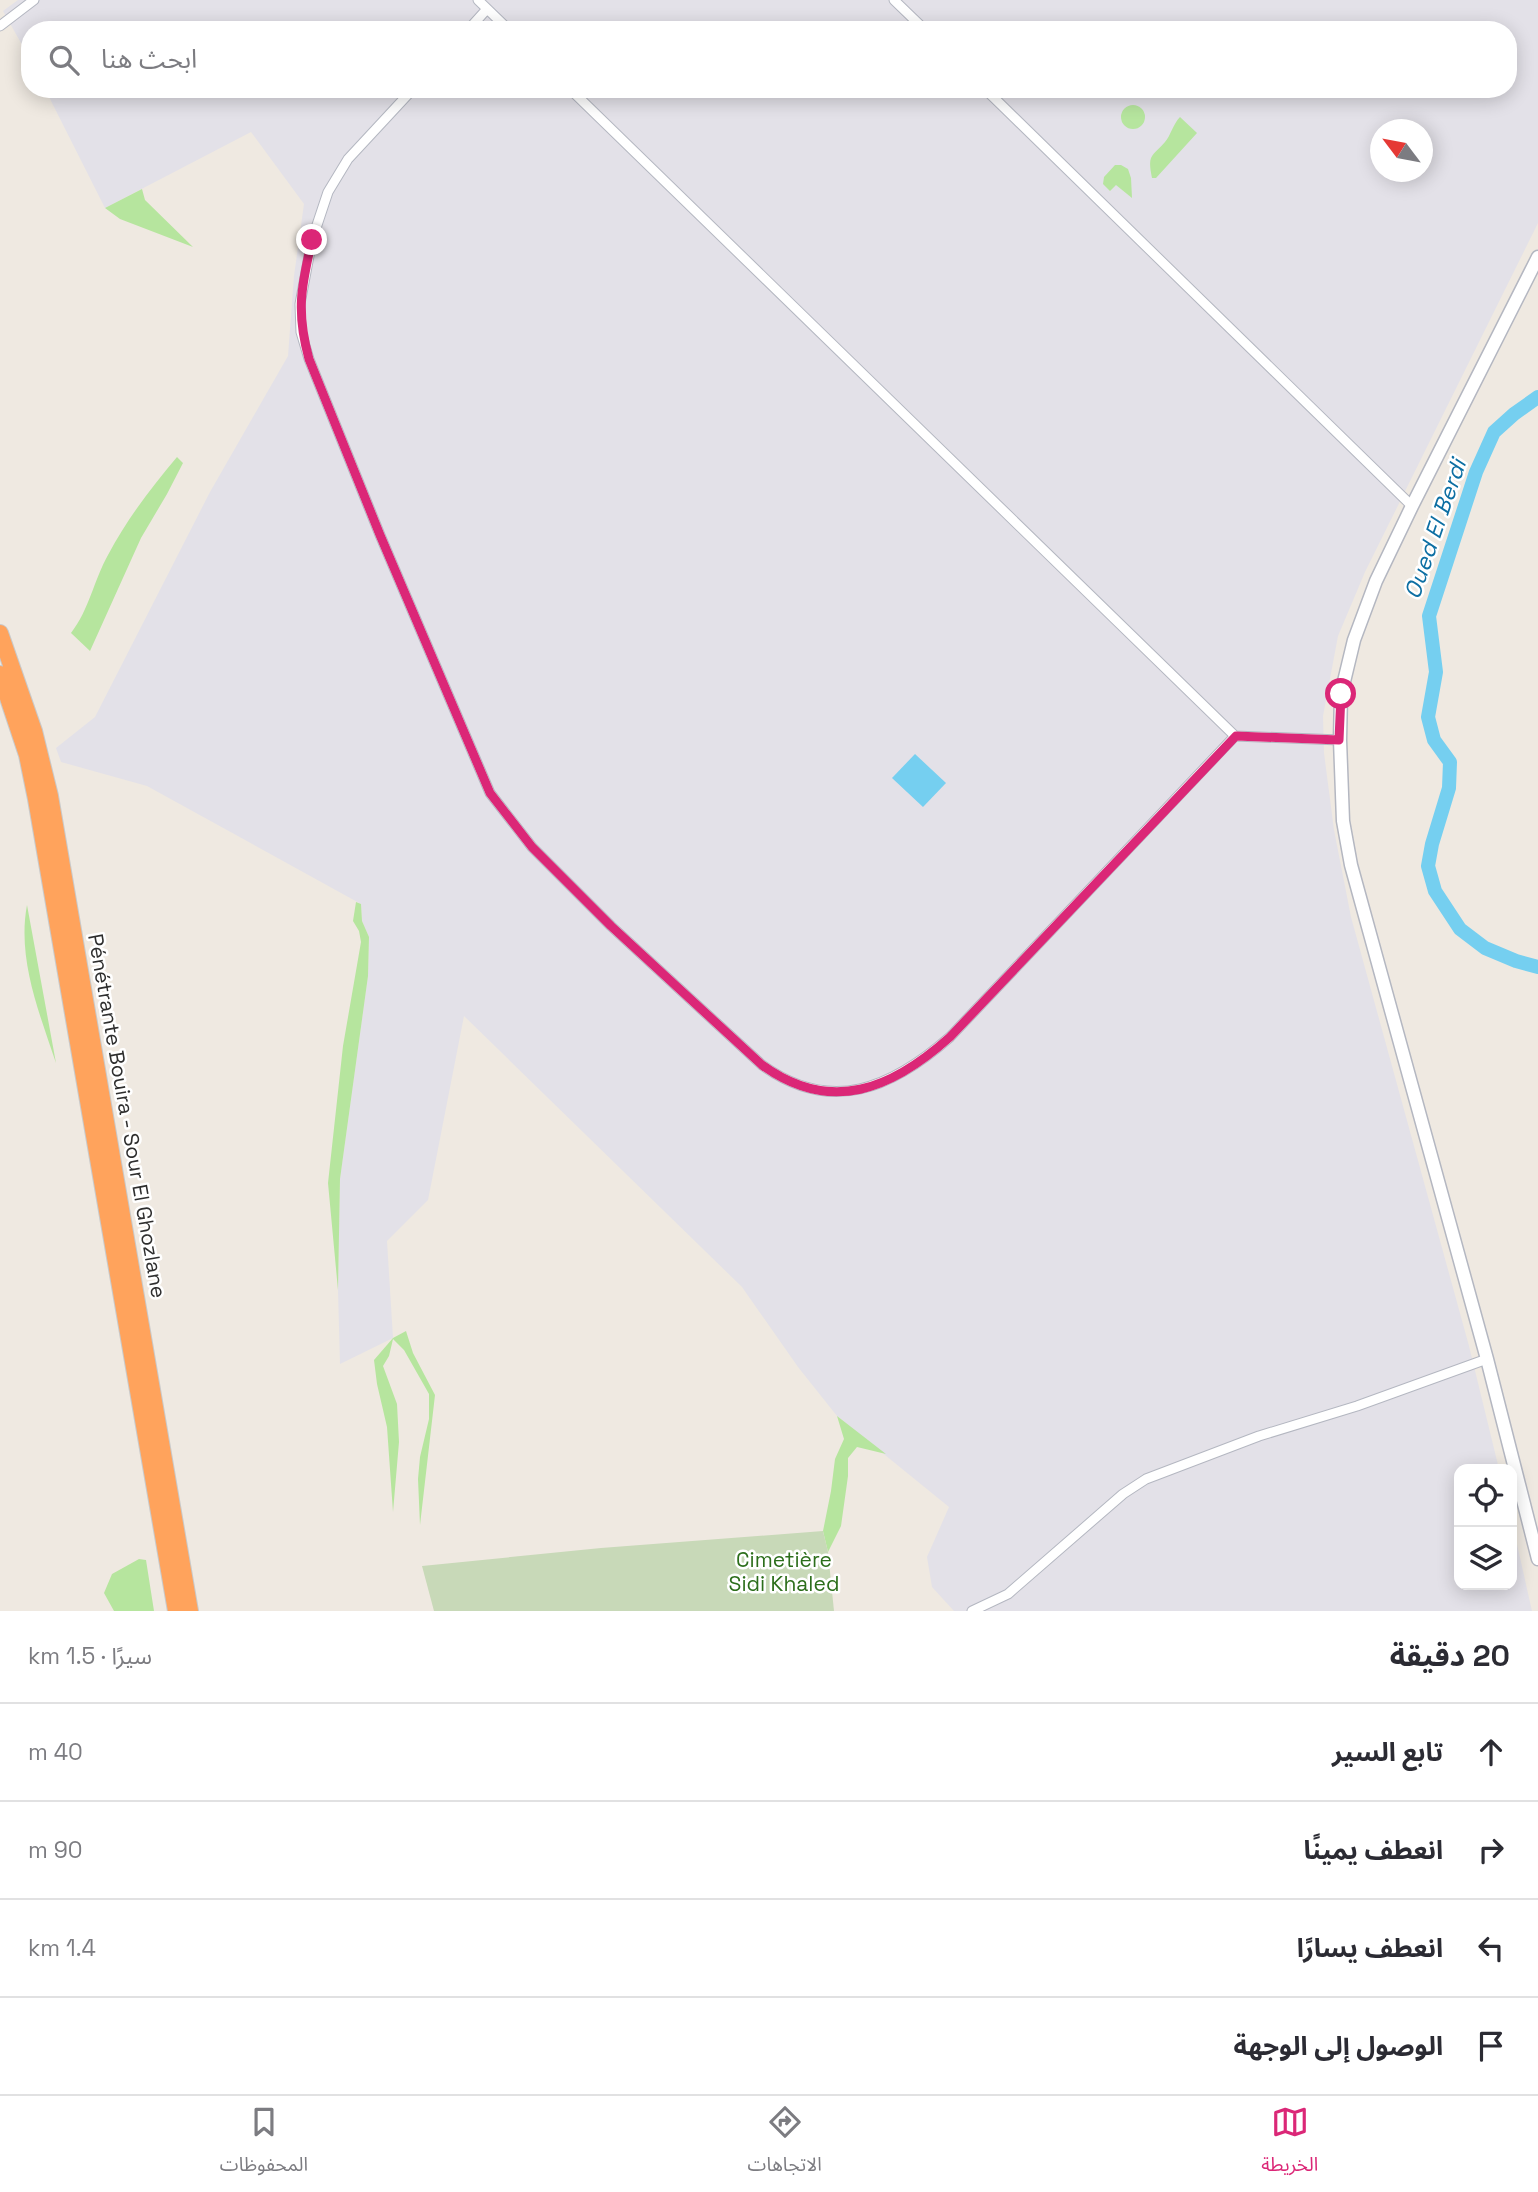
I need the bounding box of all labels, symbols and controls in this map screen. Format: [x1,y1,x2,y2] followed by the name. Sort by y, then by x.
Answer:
[21,21,1517,98] search box
[45,41,83,79] icon: search
[101,42,197,76] text: ابحث هنا
[1370,119,1433,182] north arrow
[296,224,327,255] route end
[1397,453,1474,603] water label: Oued El Berdi
[1325,678,1356,709] route start
[82,932,173,1300] street label: Pénétrante Bouira - Sour El Ghozlane
[1454,1464,1517,1590] map controls
[1454,1464,1517,1527] button: locate
[1454,1527,1517,1590] button: layers
[729,1546,839,1597] park label: Cimetière Sidi Khaled
[1390,1636,1510,1675] text: 20 دقيقة
[28,1641,152,1671] text: سيرًا · 1.5 km
[1472,1733,1510,1771] icon: ahead
[1332,1735,1443,1769] text: تابع السير
[28,1737,83,1767] text: 40 m
[1472,1831,1510,1869] icon: right
[1303,1833,1443,1867] text: انعطف يمينًا
[28,1835,83,1865] text: 90 m
[1472,1929,1510,1967] icon: left
[1297,1931,1443,1965] text: انعطف يسارًا
[28,1933,96,1963] text: 1.4 km
[1472,2027,1510,2065] icon: arrive
[1233,2029,1443,2063] text: الوصول إلى الوجهة
[220,2103,308,2185] tab: المحفوظات
[748,2103,822,2185] tab: الاتجاهات
[1261,2103,1318,2185] tab: الخريطة

